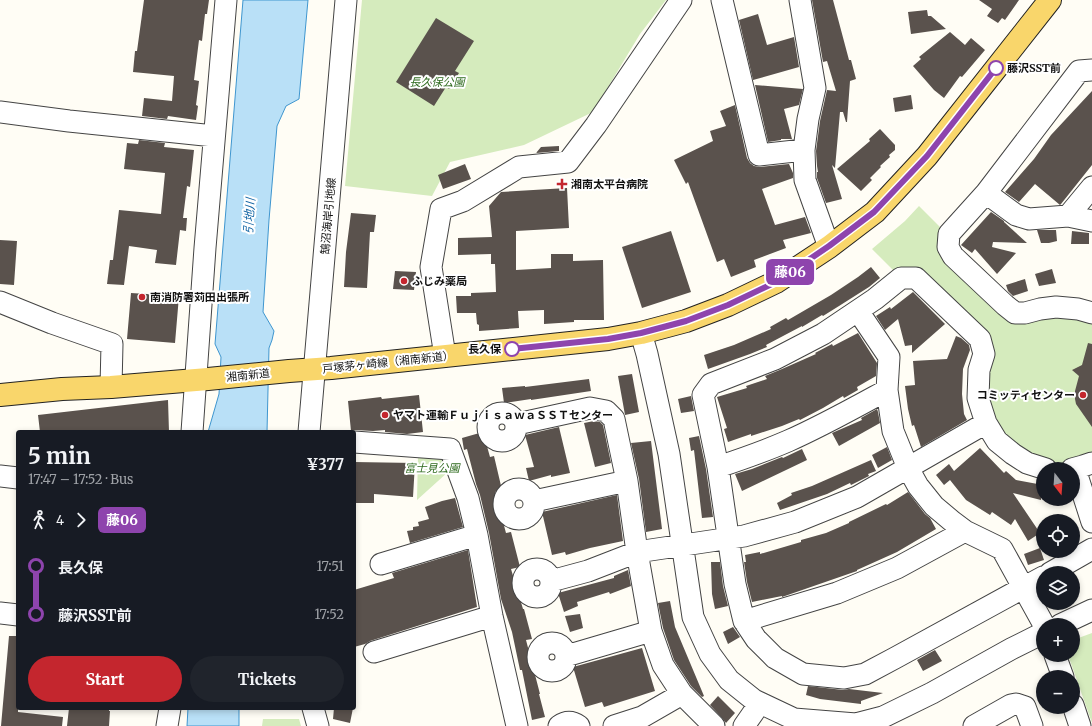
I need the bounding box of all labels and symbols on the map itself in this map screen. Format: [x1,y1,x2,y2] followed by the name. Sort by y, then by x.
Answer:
[988,60,1004,76] marker: 藤沢SST前
[1007,61,1061,75] place label: 藤沢SST前
[410,75,466,89] park label: 長久保公園
[318,177,338,255] street label: 鵠沼海岸引地線
[571,177,648,191] place label: 湘南太平台病院
[556,178,568,190] marker: 湘南太平台病院
[240,196,258,234] water label: 引地川
[767,259,813,285] line badge: 藤06
[412,274,467,288] place label: ふじみ薬局
[399,276,409,286] marker: ふじみ薬局
[150,290,249,304] place label: 南消防署苅田出張所
[137,292,147,302] marker: 南消防署苅田出張所
[504,341,520,357] marker: 長久保
[468,342,502,356] place label: 長久保
[322,348,454,376] street label: 戸塚茅ヶ崎線（湘南新道）
[225,366,271,384] street label: 湘南新道
[977,388,1075,402] place label: コミッティセンター
[1078,390,1088,400] marker: コミッティセンター
[393,408,613,422] place label: ヤマト運輸ＦｕｊｉｓａｗａＳＳＴセンター
[380,410,390,420] marker: ヤマト運輸ＦｕｊｉｓａｗａＳＳＴセンター
[405,461,461,475] park label: 富士見公園
[1036,462,1080,506] north arrow

